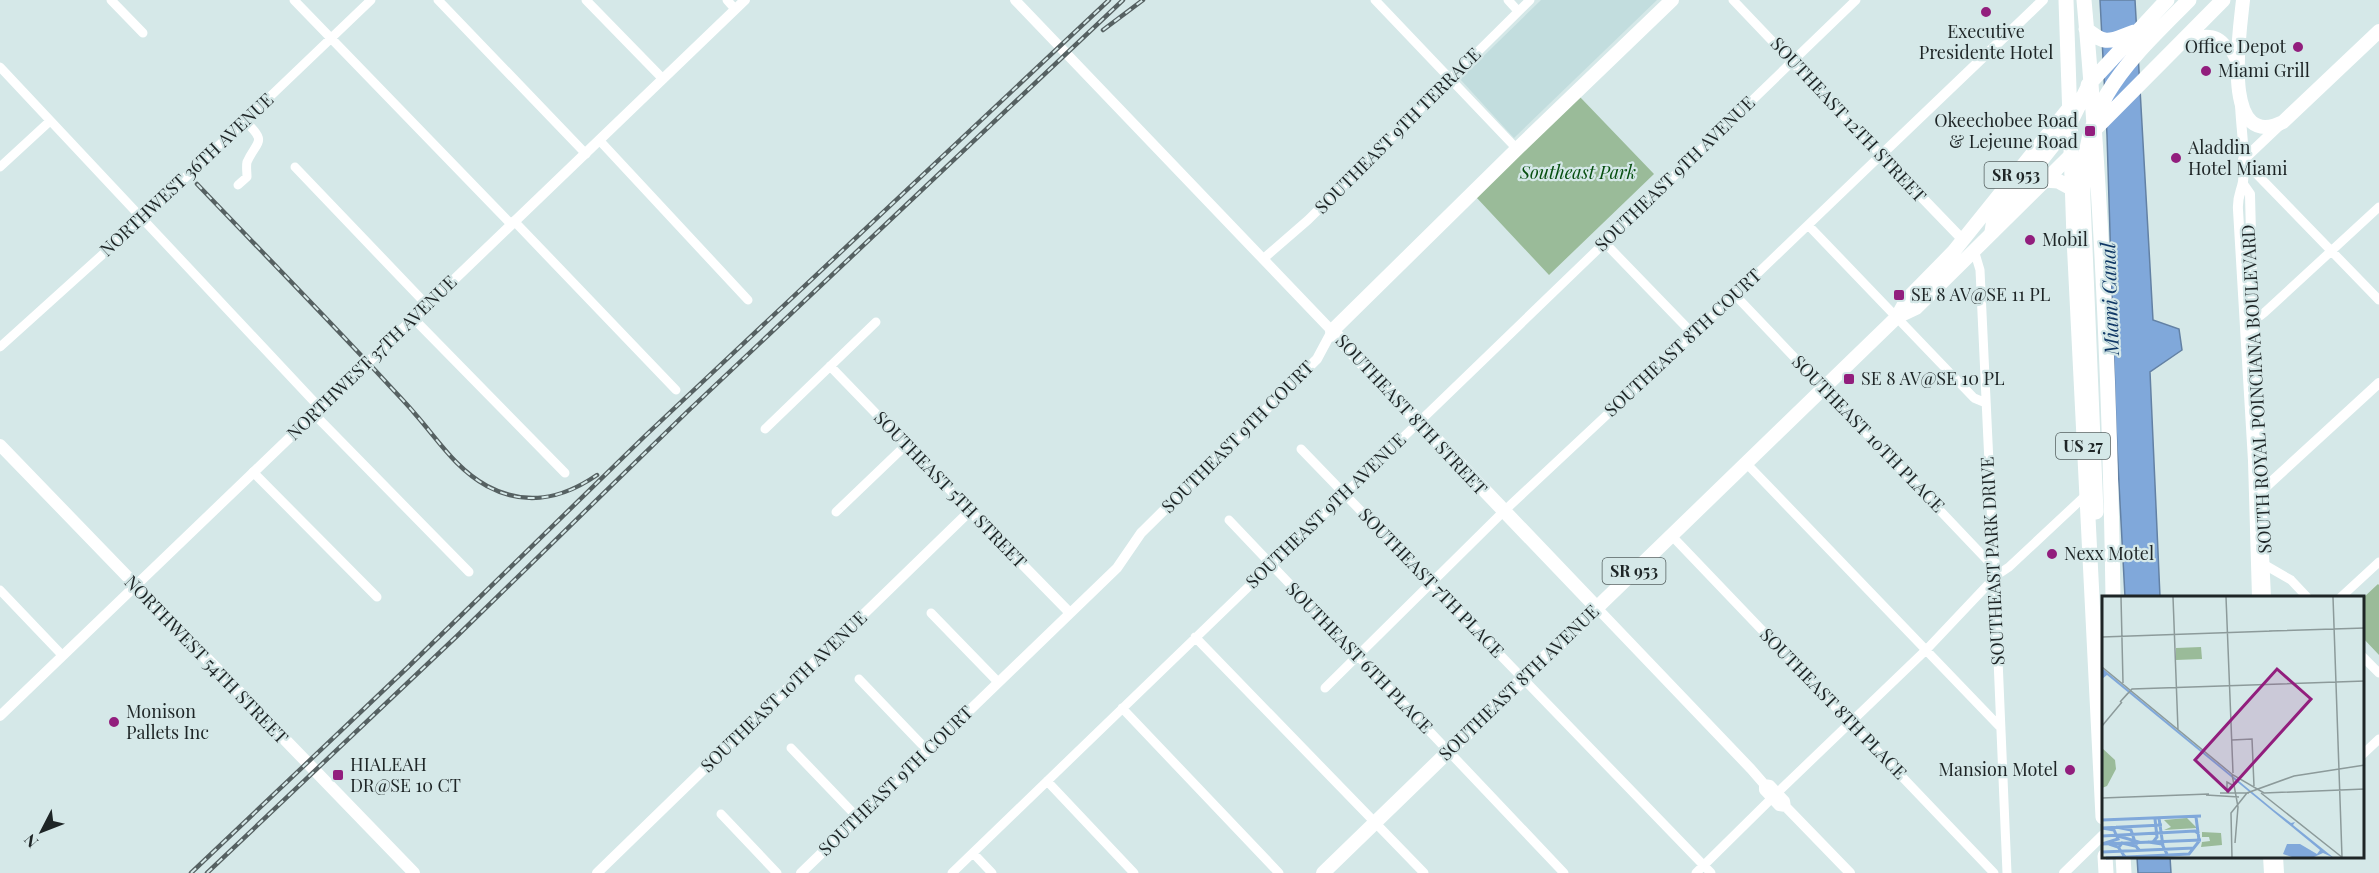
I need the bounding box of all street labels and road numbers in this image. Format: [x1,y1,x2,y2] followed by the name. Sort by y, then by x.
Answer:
[1766,32,1932,207] street label: SOUTHEAST 12TH STREET
[1309,42,1485,218] street label: SOUTHEAST 9TH TERRACE
[94,87,278,261] street label: NORTHWEST 36TH AVENUE
[1589,90,1760,256] street label: SOUTHEAST 9TH AVENUE
[1984,162,2048,188] road number: SR 953
[2235,224,2277,554] street label: SOUTH ROYAL POINCIANA BOULEVARD
[1599,263,1766,421] street label: SOUTHEAST 8TH COURT
[281,270,461,445] street label: NORTHWEST 37TH AVENUE
[1331,329,1493,500] street label: SOUTHEAST 8TH STREET
[1787,350,1950,517] street label: SOUTHEAST 10TH PLACE
[1156,355,1319,518] street label: SOUTHEAST 9TH COURT
[869,406,1032,573] street label: SOUTHEAST 5TH STREET
[1240,427,1411,593] street label: SOUTHEAST 9TH AVENUE
[2056,433,2110,459] road number: US 27
[1975,456,2009,666] street label: SOUTHEAST PARK DRIVE
[1354,502,1510,662] street label: SOUTHEAST 7TH PLACE
[1602,558,1666,584] road number: SR 953
[120,570,294,749] street label: NORTHWEST 54TH STREET
[1281,576,1438,738] street label: SOUTHEAST 6TH PLACE
[1433,599,1604,765] street label: SOUTHEAST 8TH AVENUE
[695,605,872,777] street label: SOUTHEAST 10TH AVENUE
[1755,622,1912,784] street label: SOUTHEAST 8TH PLACE
[813,700,978,861] street label: SOUTHEAST 9TH COURT

